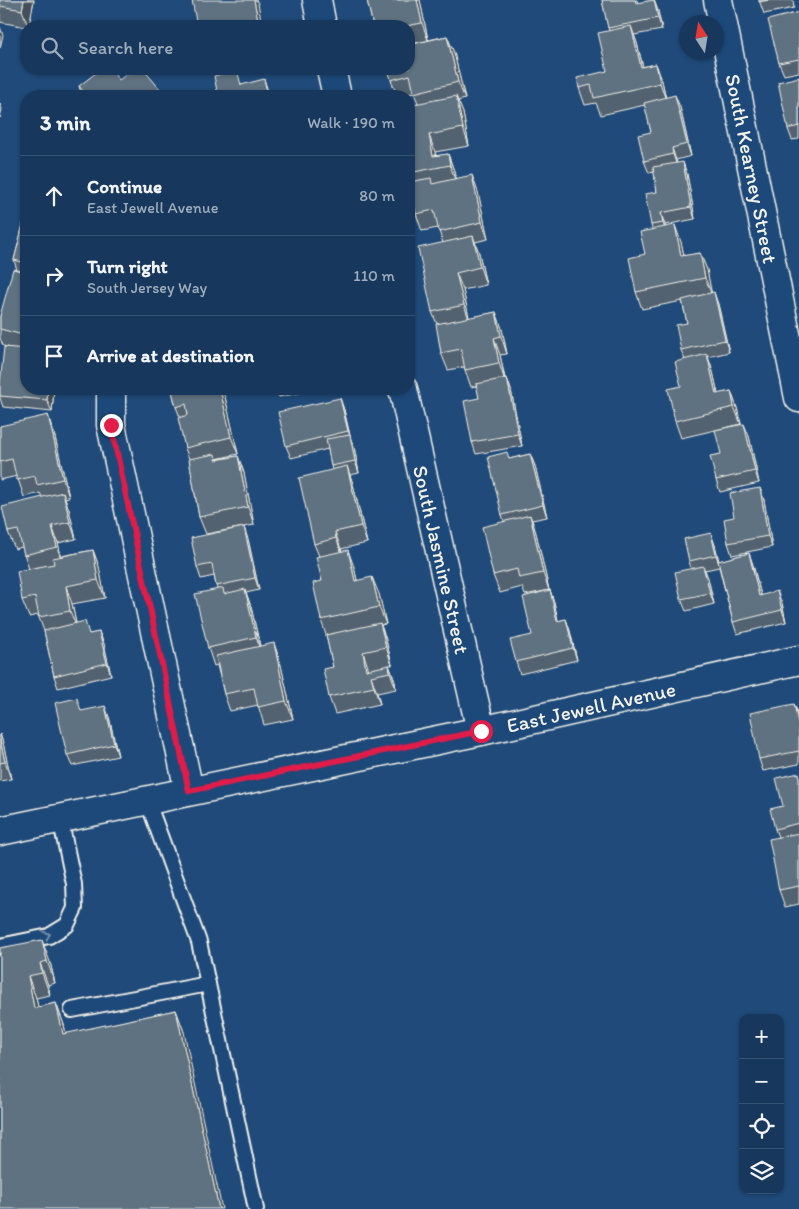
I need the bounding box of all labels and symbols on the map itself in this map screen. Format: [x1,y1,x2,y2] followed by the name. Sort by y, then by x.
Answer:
[679,15,724,60] north arrow
[721,72,784,266] street label: South Kearney Street
[100,414,123,437] route end
[408,463,476,656] street label: South Jasmine Street
[504,675,678,737] street label: East Jewell Avenue
[470,720,493,743] route start
[42,931,51,941] one-way arrow

